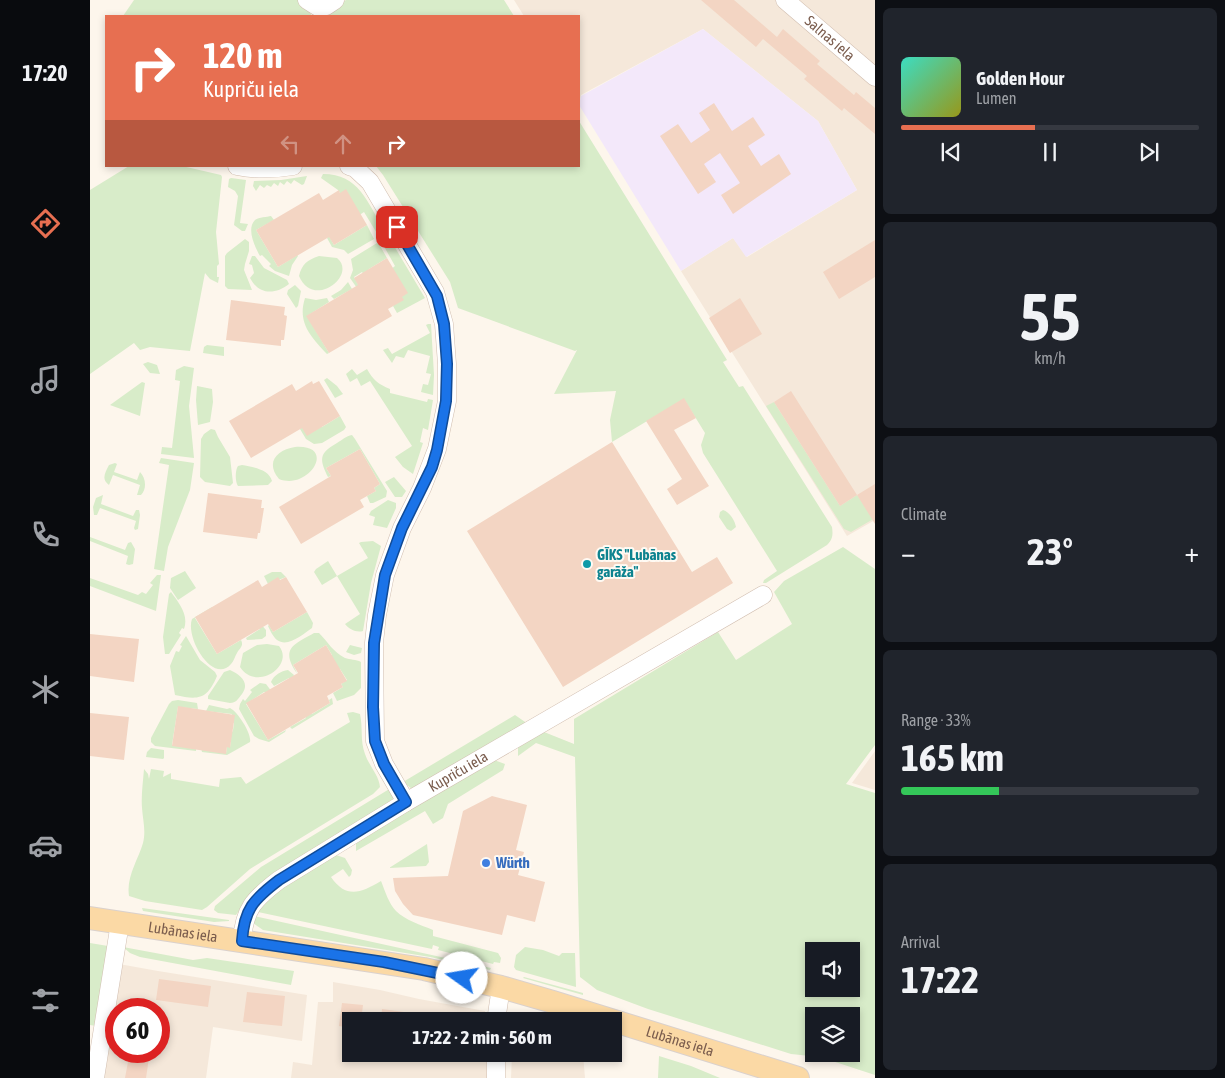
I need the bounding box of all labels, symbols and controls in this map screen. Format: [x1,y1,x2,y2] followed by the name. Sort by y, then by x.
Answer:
[802,12,859,64] street label: Salnas iela
[120,35,185,100] icon: right
[203,35,282,75] text: 120 m
[22,60,68,86] text: 17:20
[976,67,1064,89] text: Golden Hour
[203,76,299,102] text: Kupriču iela
[976,89,1016,107] text: Lumen
[276,130,304,158] icon: left
[329,130,357,158] icon: ahead
[382,130,410,158] icon: right
[937,138,965,166] icon: previous
[1036,138,1064,166] icon: pause
[1135,138,1163,166] icon: next
[28,206,63,241] icon: directions
[376,206,418,248] pin
[383,213,411,241] icon: arrive
[1019,279,1081,354] text: 55
[1034,349,1066,367] text: km/h
[28,362,63,397] icon: music
[901,505,947,523] text: Climate
[28,517,63,552] icon: phone
[1027,530,1073,573] text: 23°
[901,536,916,568] text: −
[1184,536,1199,568] text: +
[597,546,677,580] place label: GĪKS "Lubānas garāža"
[581,558,593,570] marker: GĪKS "Lubānas garāža"
[28,672,63,707] icon: climate
[901,711,971,729] text: Range · 33%
[901,736,1004,779] text: 165 km
[425,747,491,795] street label: Kupriču iela
[28,828,63,863] icon: car
[495,854,530,871] place label: Würth
[480,857,492,869] marker: Würth
[147,918,219,945] street label: Lubānas iela
[901,933,940,951] text: Arrival
[805,942,860,1062] map controls
[805,942,860,997] button: sound
[435,951,487,1003] position arrow
[901,958,979,1001] text: 17:22
[28,983,63,1018] icon: filters
[105,998,170,1063] speed limit sign: 60
[805,1007,860,1062] button: layers
[644,1022,716,1059] street label: Lubānas iela
[412,1026,552,1048] text: 17:22 · 2 min · 560 m

